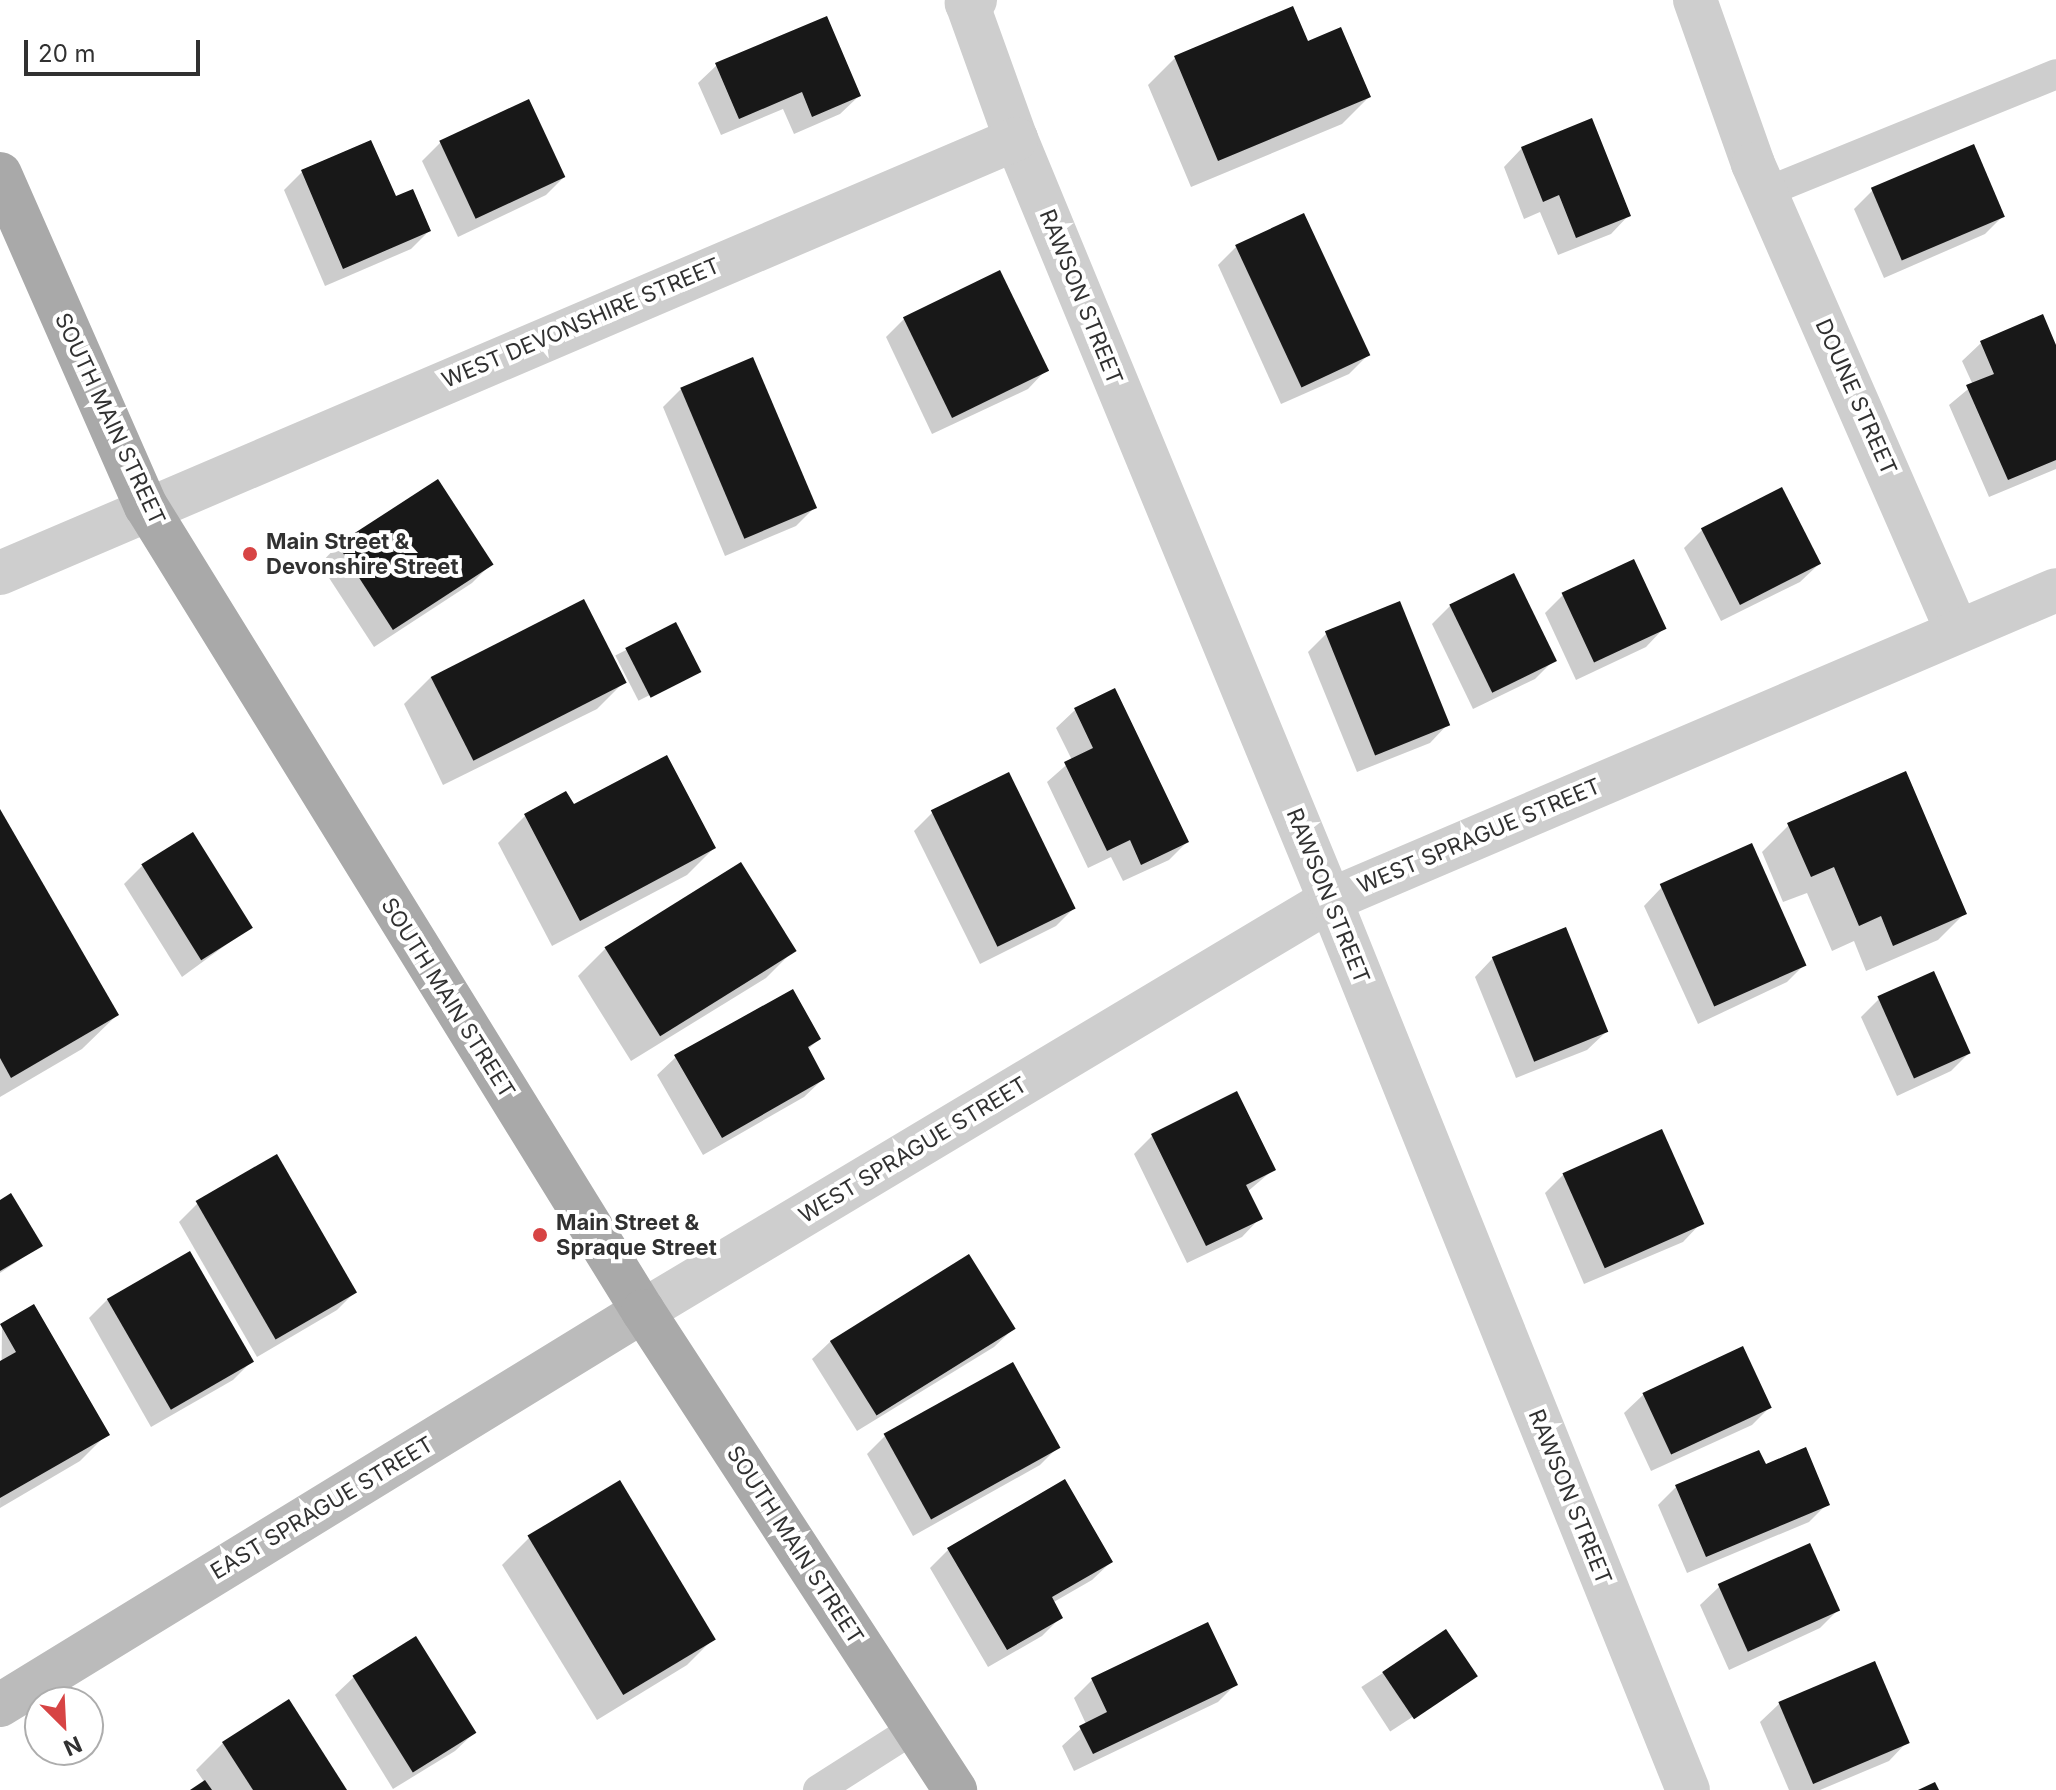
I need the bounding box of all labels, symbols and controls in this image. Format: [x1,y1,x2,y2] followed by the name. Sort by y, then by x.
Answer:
[28,24,204,74] scale bar
[38,39,96,68] text: 20 m
[1034,206,1128,388] street label: RAWSON STREET
[438,252,724,394] street label: WEST DEVONSHIRE STREET
[49,309,171,529] street label: SOUTH MAIN STREET
[1810,315,1902,479] street label: DOUNE STREET
[266,528,458,580] place label: Main Street & Devonshire Street
[241,545,259,563] marker: Main Street & Devonshire Street
[1353,773,1605,899] street label: WEST SPRAGUE STREET
[1281,805,1375,987] street label: RAWSON STREET
[376,893,520,1103] street label: SOUTH MAIN STREET
[794,1071,1032,1229] street label: WEST SPRAGUE STREET
[556,1209,717,1260] place label: Main Street & Spraque Street
[531,1226,549,1244] marker: Main Street & Spraque Street
[1523,1406,1617,1588] street label: RAWSON STREET
[206,1431,438,1585] street label: EAST SPRAGUE STREET
[721,1441,869,1649] street label: SOUTH MAIN STREET
[24,1686,104,1766] north arrow
[60,1731,86,1761] text: N

